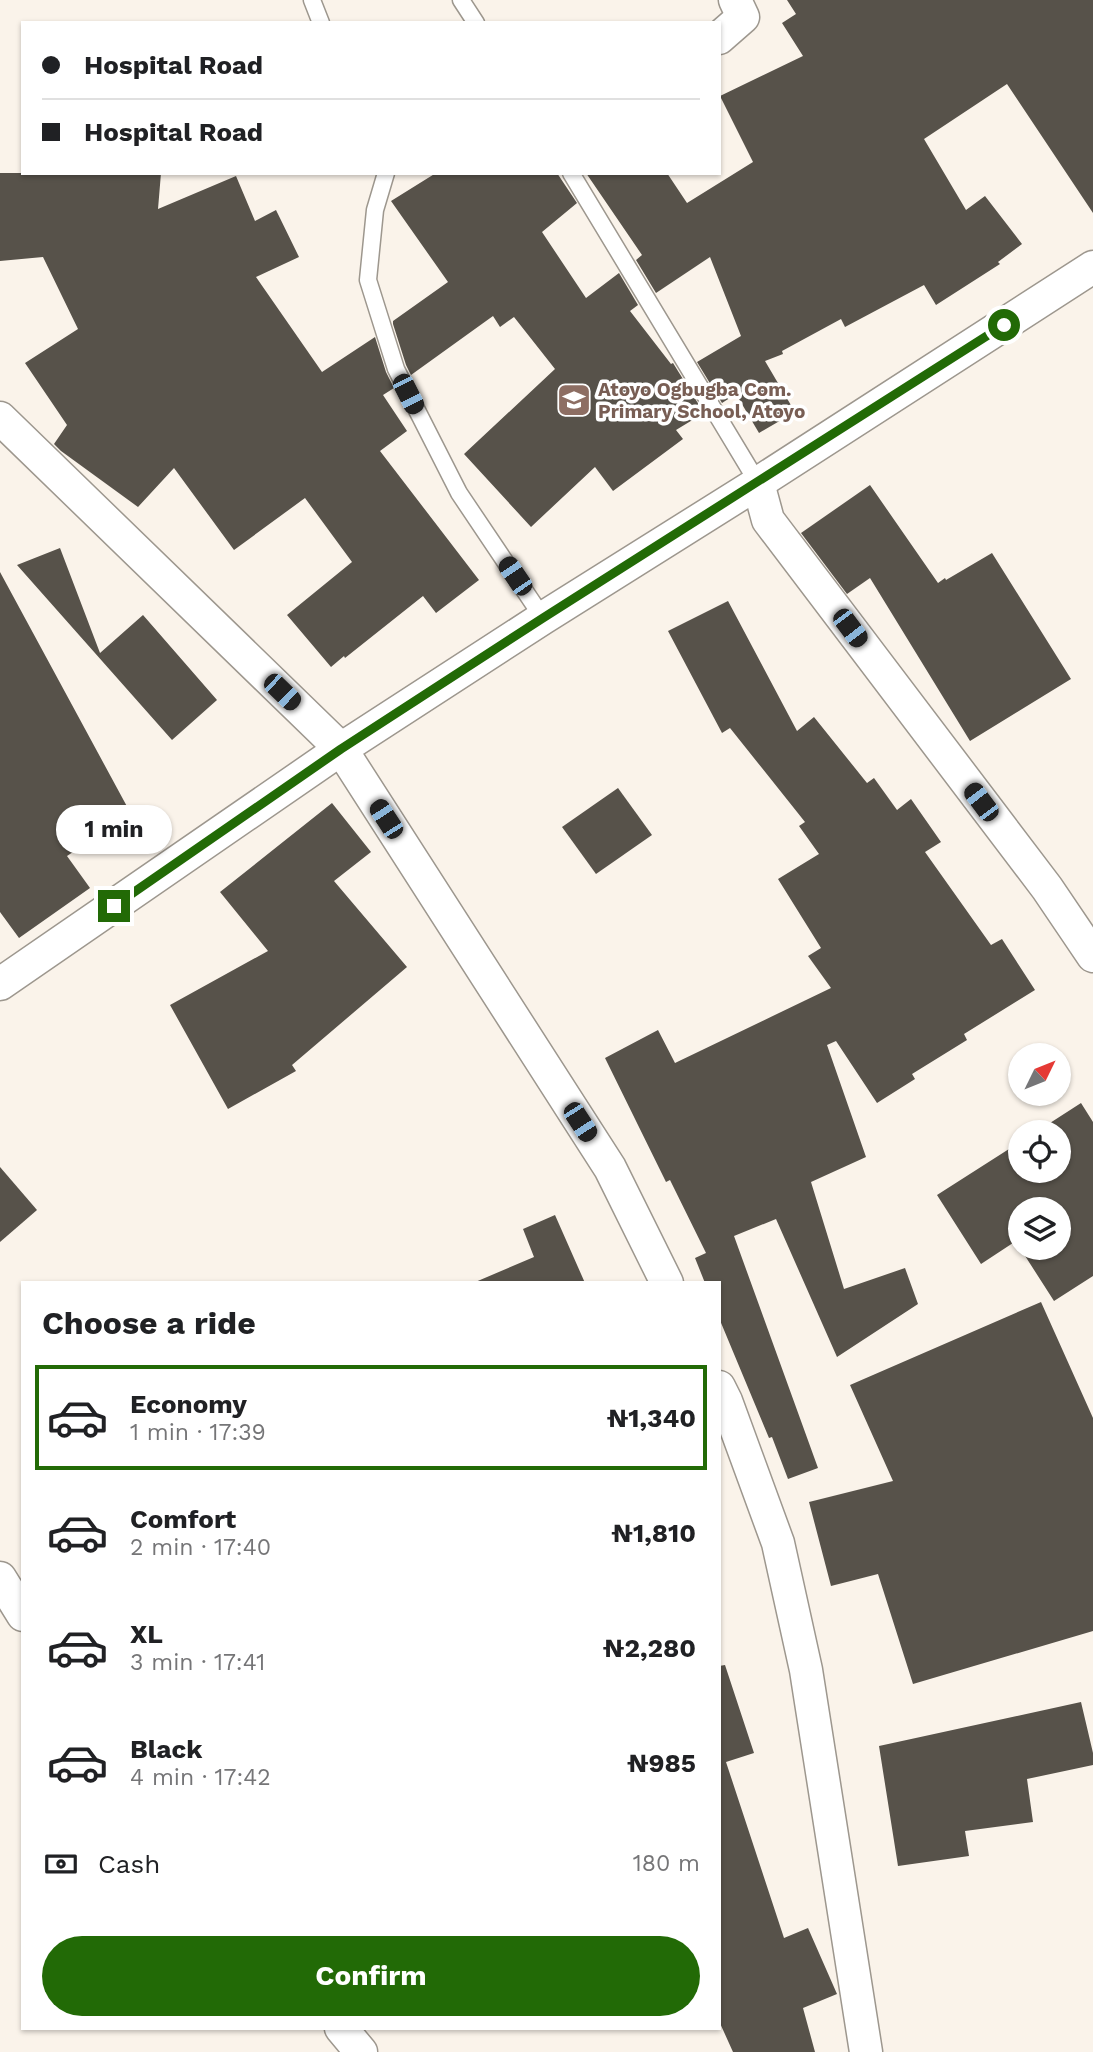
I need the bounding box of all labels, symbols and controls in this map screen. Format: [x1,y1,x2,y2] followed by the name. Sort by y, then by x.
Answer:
[84,50,263,80] text: Hospital Road
[84,117,263,147] text: Hospital Road
[988,309,1020,341] route start
[390,371,427,417] car
[598,378,805,423] place label: Atoyo Ogbugba Com. Primary School, Atoyo
[555,381,593,419] school or university icon: Atoyo Ogbugba Com. Primary School, Atoyo
[495,553,536,599] car
[829,605,872,651] car
[260,670,305,714] car
[960,779,1003,825] car
[366,796,407,842] car
[56,804,172,853] callout: 1 min
[84,816,144,843] text: 1 min
[98,890,130,922] route end
[1008,1043,1071,1106] north arrow
[1008,1043,1071,1260] map controls
[560,1099,601,1145] car
[1008,1120,1071,1183] button: locate
[1008,1197,1071,1260] button: layers
[42,1304,256,1342] text: Choose a ride
[46,1386,109,1449] icon: car
[130,1389,247,1419] text: Economy
[607,1403,696,1433] text: ₦1,340
[130,1419,266,1446] text: 1 min · 17:39
[46,1501,109,1564] icon: car
[130,1504,236,1534] text: Comfort
[612,1518,696,1548] text: ₦1,810
[130,1534,271,1561] text: 2 min · 17:40
[46,1616,109,1679] icon: car
[130,1619,163,1649] text: XL
[603,1633,696,1663] text: ₦2,280
[130,1649,265,1676] text: 3 min · 17:41
[46,1731,109,1794] icon: car
[130,1734,202,1764] text: Black
[627,1748,696,1778] text: ₦985
[130,1764,271,1791] text: 4 min · 17:42
[42,1845,80,1883] icon: cash
[98,1849,160,1879] text: Cash
[633,1850,700,1877] text: 180 m
[42,1936,700,2016] button: Confirm

